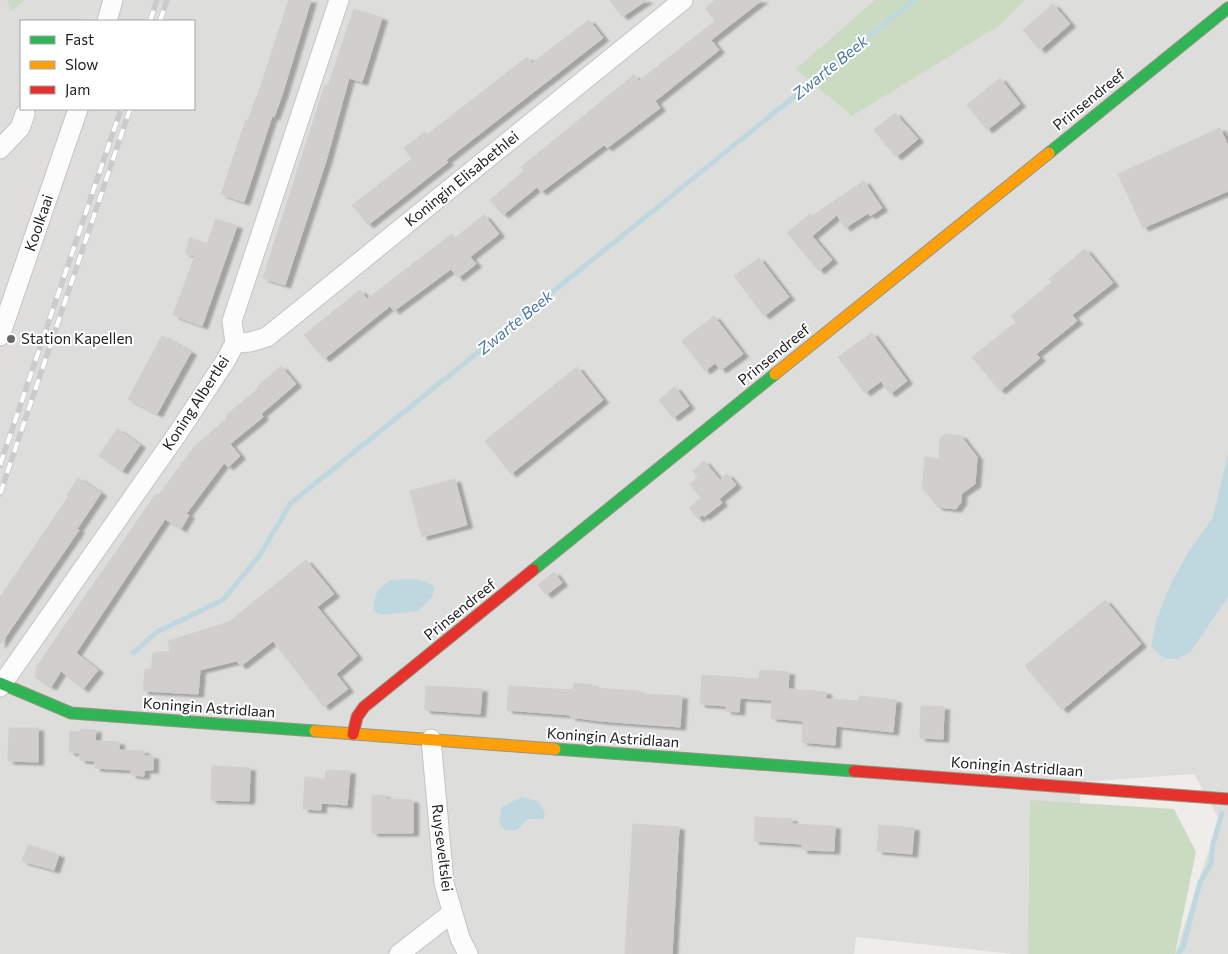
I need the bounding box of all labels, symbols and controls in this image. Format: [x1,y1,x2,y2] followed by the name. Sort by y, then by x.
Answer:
[20,20,195,110] legend
[65,30,94,48] text: Fast
[787,30,871,103] water label: Zwarte Beek
[65,55,98,73] text: Slow
[1049,65,1128,134] street label: Prinsendreef
[65,80,90,98] text: Jam
[401,127,522,230] street label: Koningin Elisabethlei
[20,192,56,253] street label: Koolkaai
[472,285,556,358] water label: Zwarte Beek
[734,320,813,389] street label: Prinsendreef
[21,329,133,347] place label: Station Kapellen
[5,333,17,345] marker: Station Kapellen
[158,352,232,453] street label: Koning Albertlei
[420,575,499,644] street label: Prinsendreef
[142,693,276,721] street label: Koningin Astridlaan
[546,723,680,751] street label: Koningin Astridlaan
[950,752,1084,780] street label: Koningin Astridlaan
[429,803,457,893] street label: Ruyseveltslei

